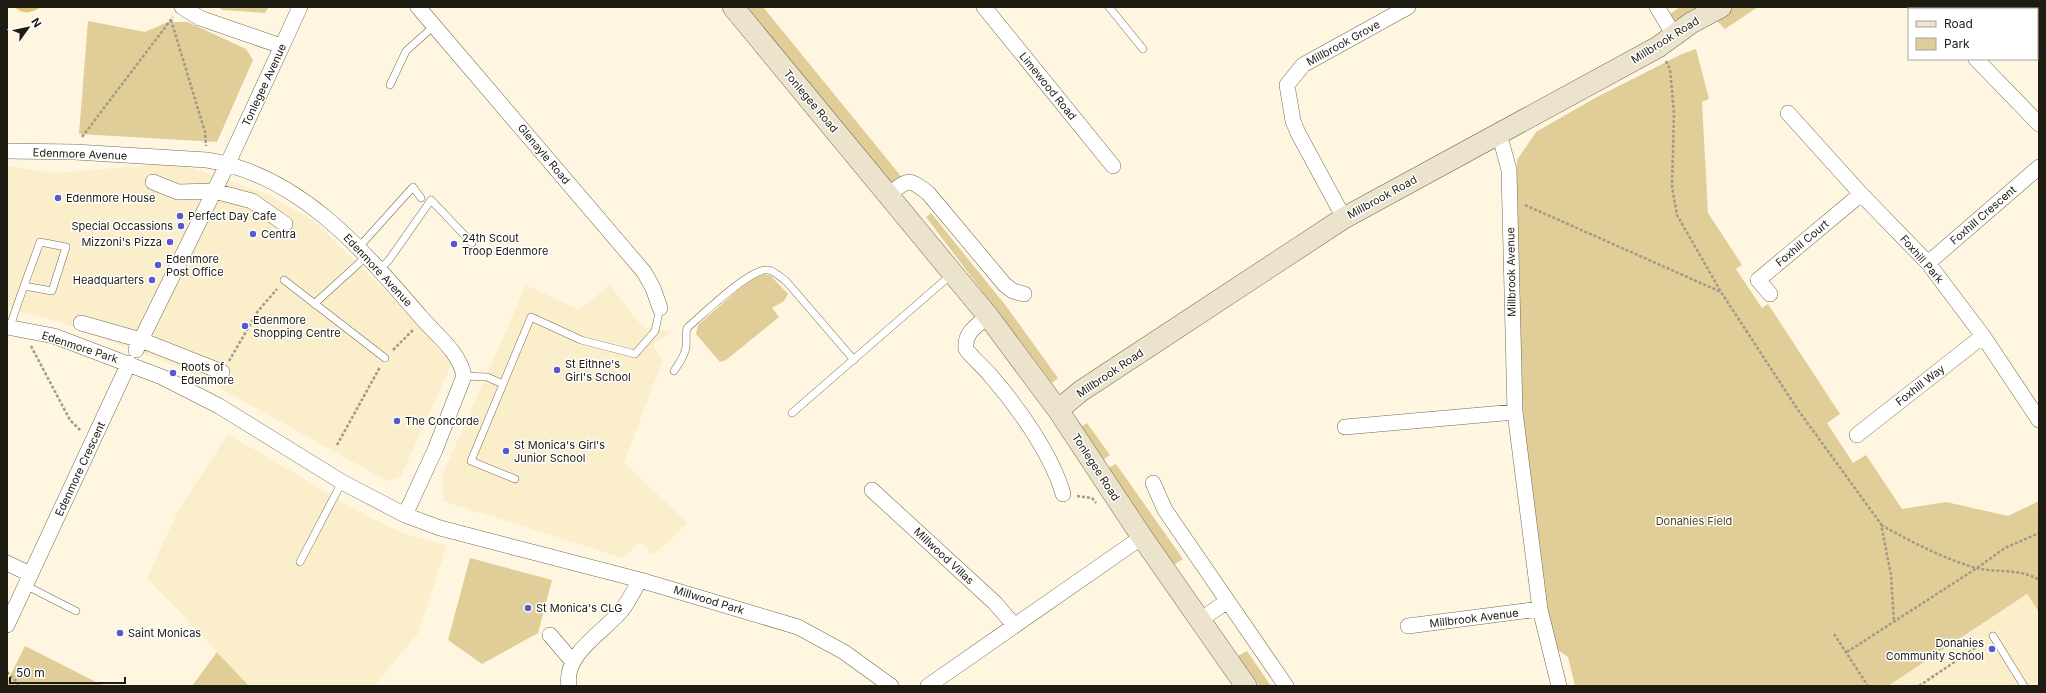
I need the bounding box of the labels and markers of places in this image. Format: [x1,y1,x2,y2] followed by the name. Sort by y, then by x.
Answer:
[66,191,155,205] place label: Edenmore House
[53,193,63,203] marker: Edenmore House
[188,209,276,223] place label: Perfect Day Cafe
[175,211,185,221] marker: Perfect Day Cafe
[71,219,173,233] place label: Special Occassions
[176,221,186,231] marker: Special Occassions
[261,227,296,241] place label: Centra
[248,229,258,239] marker: Centra
[462,231,548,258] place label: 24th Scout Troop Edenmore
[81,235,162,249] place label: Mizzoni's Pizza
[165,237,175,247] marker: Mizzoni's Pizza
[449,239,459,249] marker: 24th Scout Troop Edenmore
[166,252,224,279] place label: Edenmore Post Office
[153,260,163,270] marker: Edenmore Post Office
[73,273,144,287] place label: Headquarters
[147,275,157,285] marker: Headquarters
[253,313,341,340] place label: Edenmore Shopping Centre
[240,321,250,331] marker: Edenmore Shopping Centre
[565,357,631,384] place label: St Eithne's Girl's School
[181,360,234,387] place label: Roots of Edenmore
[552,365,562,375] marker: St Eithne's Girl's School
[168,368,178,378] marker: Roots of Edenmore
[405,414,479,428] place label: The Concorde
[392,416,402,426] marker: The Concorde
[514,438,605,465] place label: St Monica's Girl's Junior School
[501,446,511,456] marker: St Monica's Girl's Junior School
[536,601,622,615] place label: St Monica's CLG
[523,603,533,613] marker: St Monica's CLG
[128,626,201,640] place label: Saint Monicas
[115,628,125,638] marker: Saint Monicas
[1886,636,1984,663] place label: Donahies Community School
[1987,644,1997,654] marker: Donahies Community School

